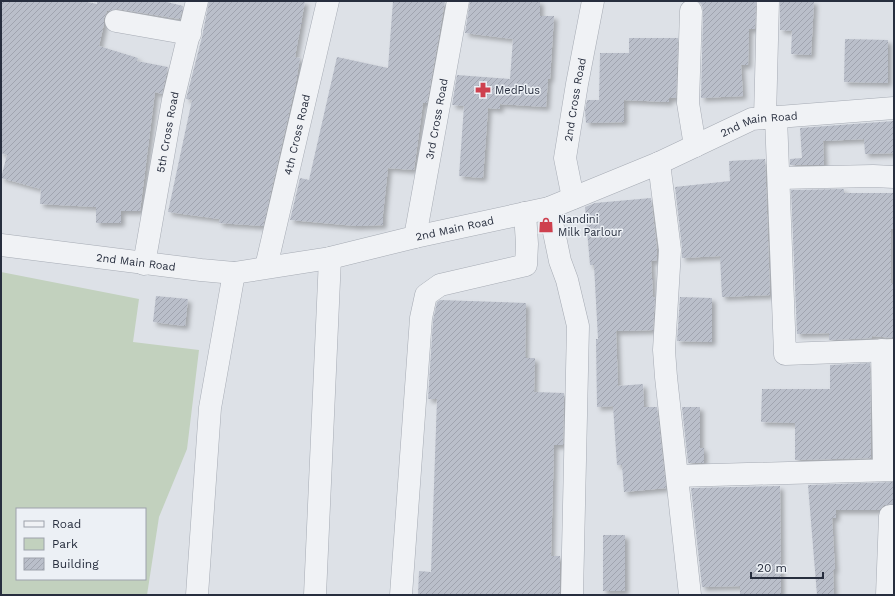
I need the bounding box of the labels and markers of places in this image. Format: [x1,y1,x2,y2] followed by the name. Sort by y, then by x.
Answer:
[474,81,492,99] pharmacy icon: MedPlus
[495,84,540,97] place label: MedPlus
[558,213,623,239] place label: Nandini Milk Parlour
[537,216,555,234] shop icon: Nandini Milk Parlour

